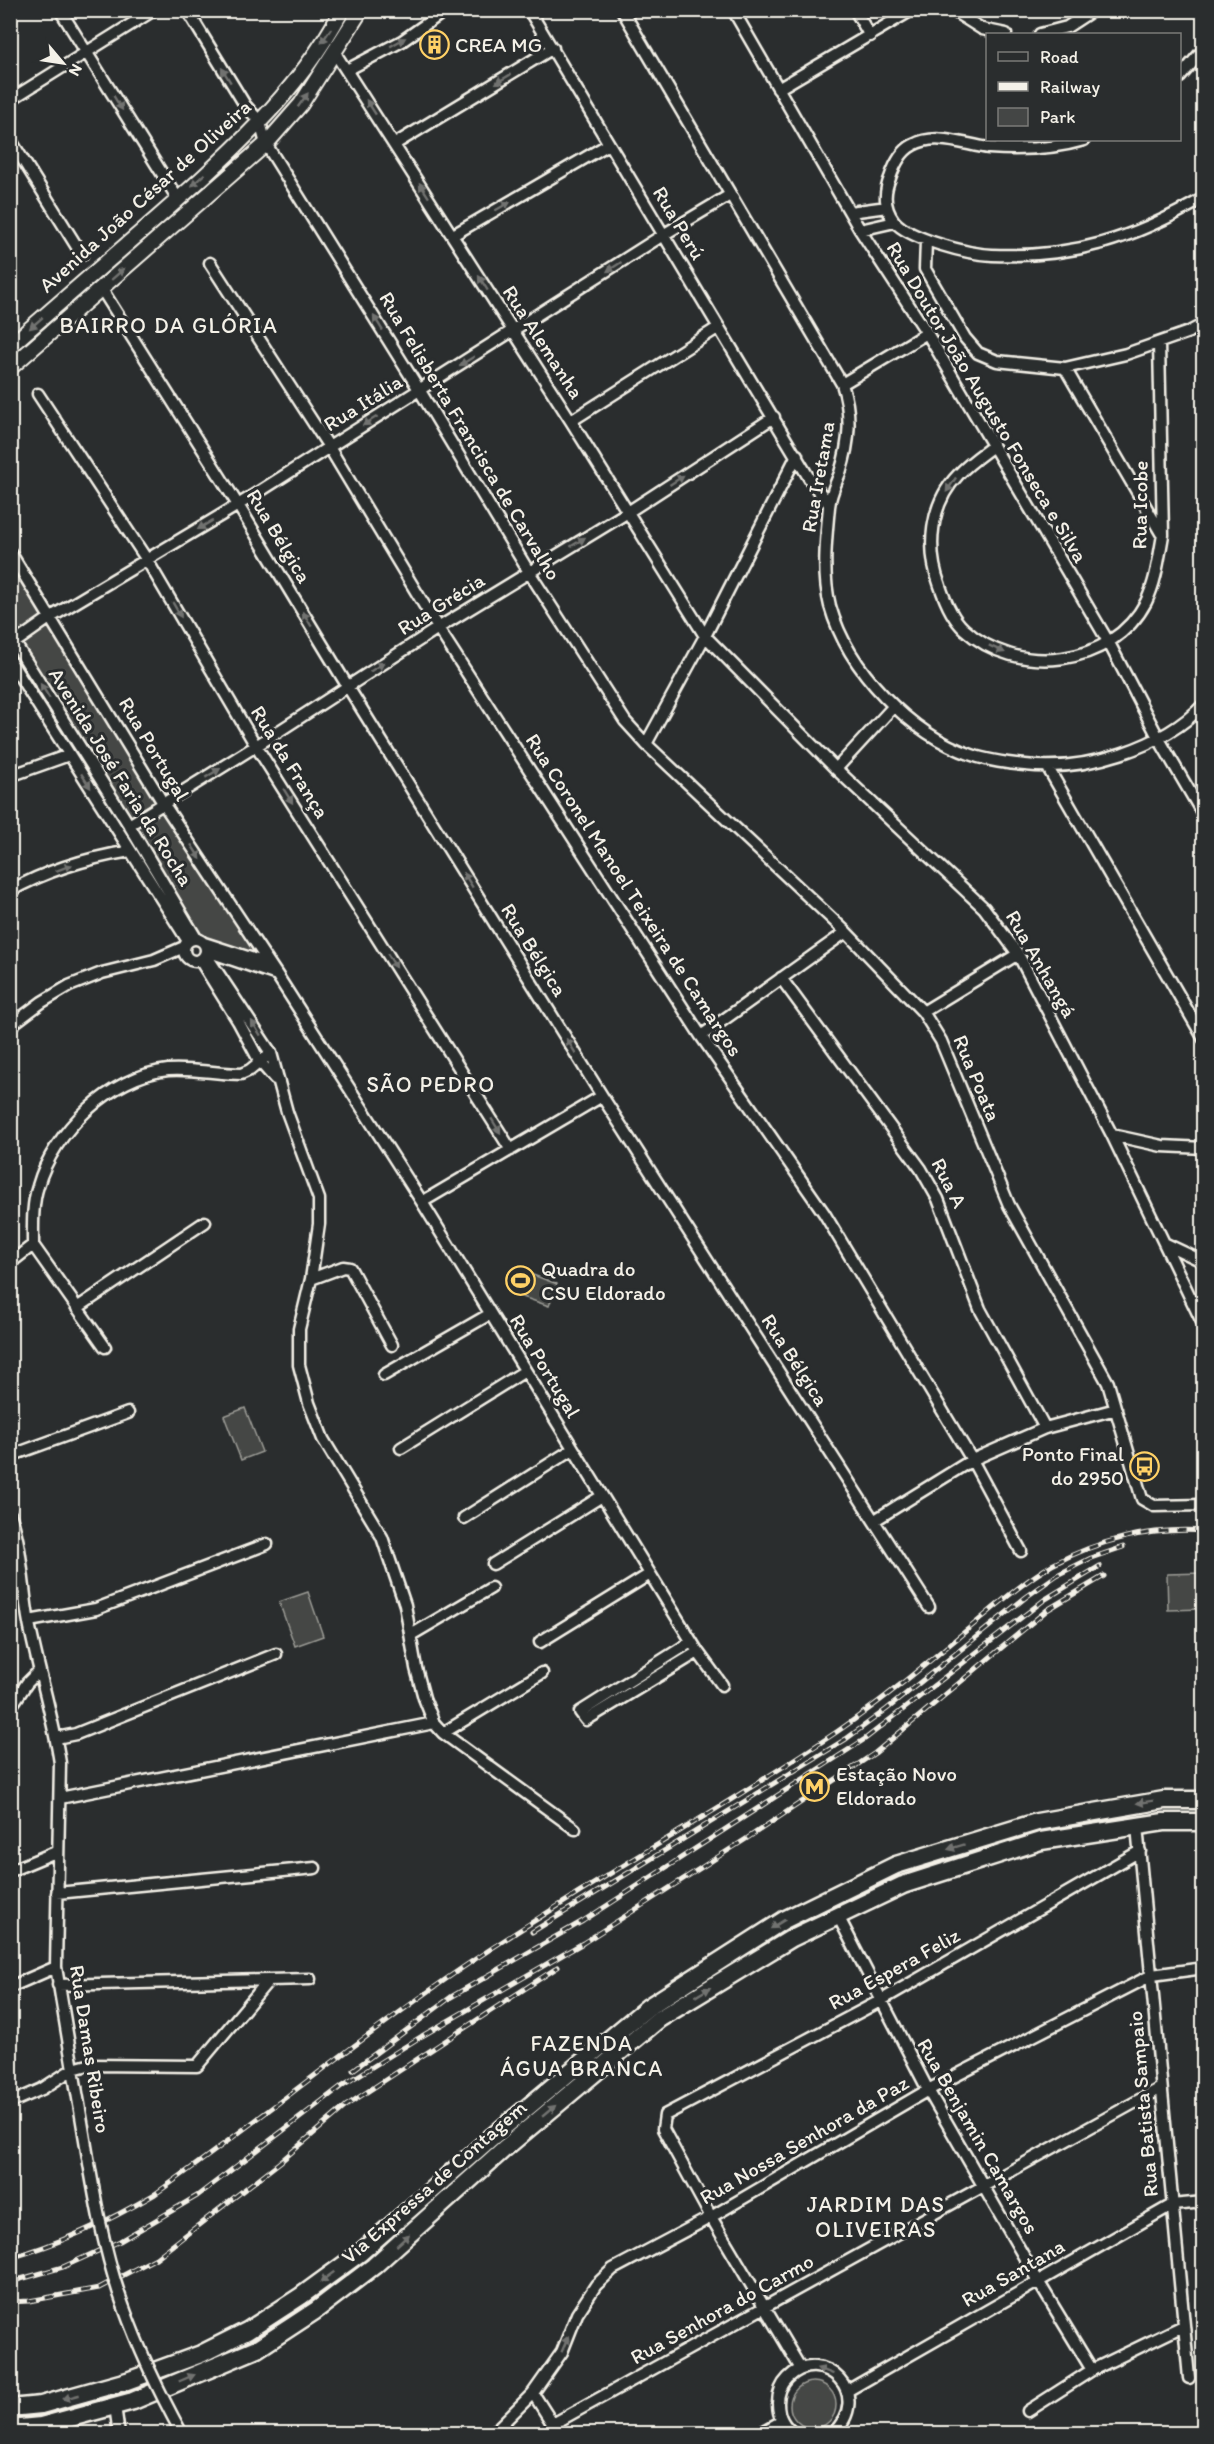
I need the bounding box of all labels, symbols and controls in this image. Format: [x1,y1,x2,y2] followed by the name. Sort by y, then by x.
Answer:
[320,28,332,44] one-way arrow
[418,29,450,61] building icon: CREA MG
[455,32,542,57] place label: CREA MG
[33,33,93,93] north arrow
[986,33,1181,141] legend
[390,37,406,48] one-way arrow
[1040,46,1079,68] text: Road
[65,61,87,79] text: N
[221,67,232,83] one-way arrow
[495,73,511,84] one-way arrow
[1040,76,1101,98] text: Railway
[297,93,309,109] one-way arrow
[34,94,256,297] street label: Avenida João César de Oliveira
[113,95,124,112] one-way arrow
[365,99,376,115] one-way arrow
[1040,106,1075,128] text: Park
[191,173,206,187] one-way arrow
[648,181,711,264] street label: Rua Perú
[418,182,429,198] one-way arrow
[495,201,512,211] one-way arrow
[881,237,1094,567] street label: Rua Doutor João Augusto Fonseca e Silva
[606,261,622,273] one-way arrow
[110,267,125,280] one-way arrow
[478,275,489,291] one-way arrow
[497,280,589,403] street label: Rua Alemanha
[374,287,567,585] street label: Rua Felisberta Francisca de Carvalho
[60,312,278,339] district label: BAIRRO DA GLÓRIA
[373,315,384,331] one-way arrow
[29,316,44,329] one-way arrow
[459,355,475,367] one-way arrow
[319,369,407,437] street label: Rua Itália
[362,416,378,427] one-way arrow
[795,419,840,534] street label: Rua Iretama
[1126,460,1153,550] street label: Rua Icobe
[669,474,685,485] one-way arrow
[945,477,956,493] one-way arrow
[242,484,317,587] street label: Rua Bélgica
[197,519,213,530] one-way arrow
[570,537,586,548] one-way arrow
[393,567,489,640] street label: Rua Grécia
[171,602,182,618] one-way arrow
[301,611,312,627] one-way arrow
[989,644,1007,654] one-way arrow
[369,662,385,673] one-way arrow
[44,663,199,891] street label: Avenida José Faria da Rocha
[40,683,51,699] one-way arrow
[114,692,195,805] street label: Rua Portugal
[246,701,335,823] street label: Rua da França
[520,729,748,1061] street label: Rua Coronel Manoel Teixeira de Camargos
[205,767,221,778] one-way arrow
[81,773,92,790] one-way arrow
[282,788,293,804] one-way arrow
[190,844,201,860] one-way arrow
[55,863,73,872] one-way arrow
[463,872,474,888] one-way arrow
[496,898,573,1001] street label: Rua Bélgica
[1001,906,1082,1022] street label: Rua Anhangá
[386,953,397,969] one-way arrow
[251,1020,262,1036] one-way arrow
[948,1031,1007,1125] street label: Rua Poata
[566,1038,577,1054] one-way arrow
[366,1071,496,1098] district label: SÃO PEDRO
[490,1118,501,1134] one-way arrow
[926,1154,973,1212] street label: Rua A
[541,1256,666,1305] place label: Quadra do CSU Eldorado
[504,1265,536,1297] sports icon: Quadra do CSU Eldorado
[505,1309,586,1422] street label: Rua Portugal
[756,1309,835,1411] street label: Rua Bélgica
[1022,1441,1124,1490] place label: Ponto Final do 2950
[1129,1450,1161,1482] bus stop icon: Ponto Final do 2950
[836,1761,957,1810] place label: Estação Novo Eldorado
[799,1770,831,1802] metro station icon: Estação Novo Eldorado
[1136,1798,1155,1807] one-way arrow
[947,1843,965,1852] one-way arrow
[769,1919,786,1930] one-way arrow
[824,1922,964,2015] street label: Rua Espera Feliz
[65,1963,116,2135] street label: Rua Damas Ribeiro
[695,1987,711,1998] one-way arrow
[1122,2010,1163,2198] street label: Rua Batista Sampaio
[500,2030,664,2082] district label: FAZENDA ÁGUA BRANCA
[912,2033,1045,2238] street label: Rua Benjamin Camargos
[695,2069,913,2210] street label: Rua Nossa Senhora da Paz
[336,2094,532,2269] street label: Via Expressa de Contagem
[541,2105,556,2118] one-way arrow
[807,2191,945,2243] district label: JARDIM DAS OLIVEIRAS
[957,2233,1069,2312] street label: Rua Santana
[395,2234,410,2247] one-way arrow
[626,2248,818,2369] street label: Rua Senhora do Carmo
[320,2271,336,2283] one-way arrow
[561,2335,570,2353] one-way arrow
[816,2366,834,2376] one-way arrow
[179,2374,196,2383] one-way arrow
[61,2392,80,2402] one-way arrow

